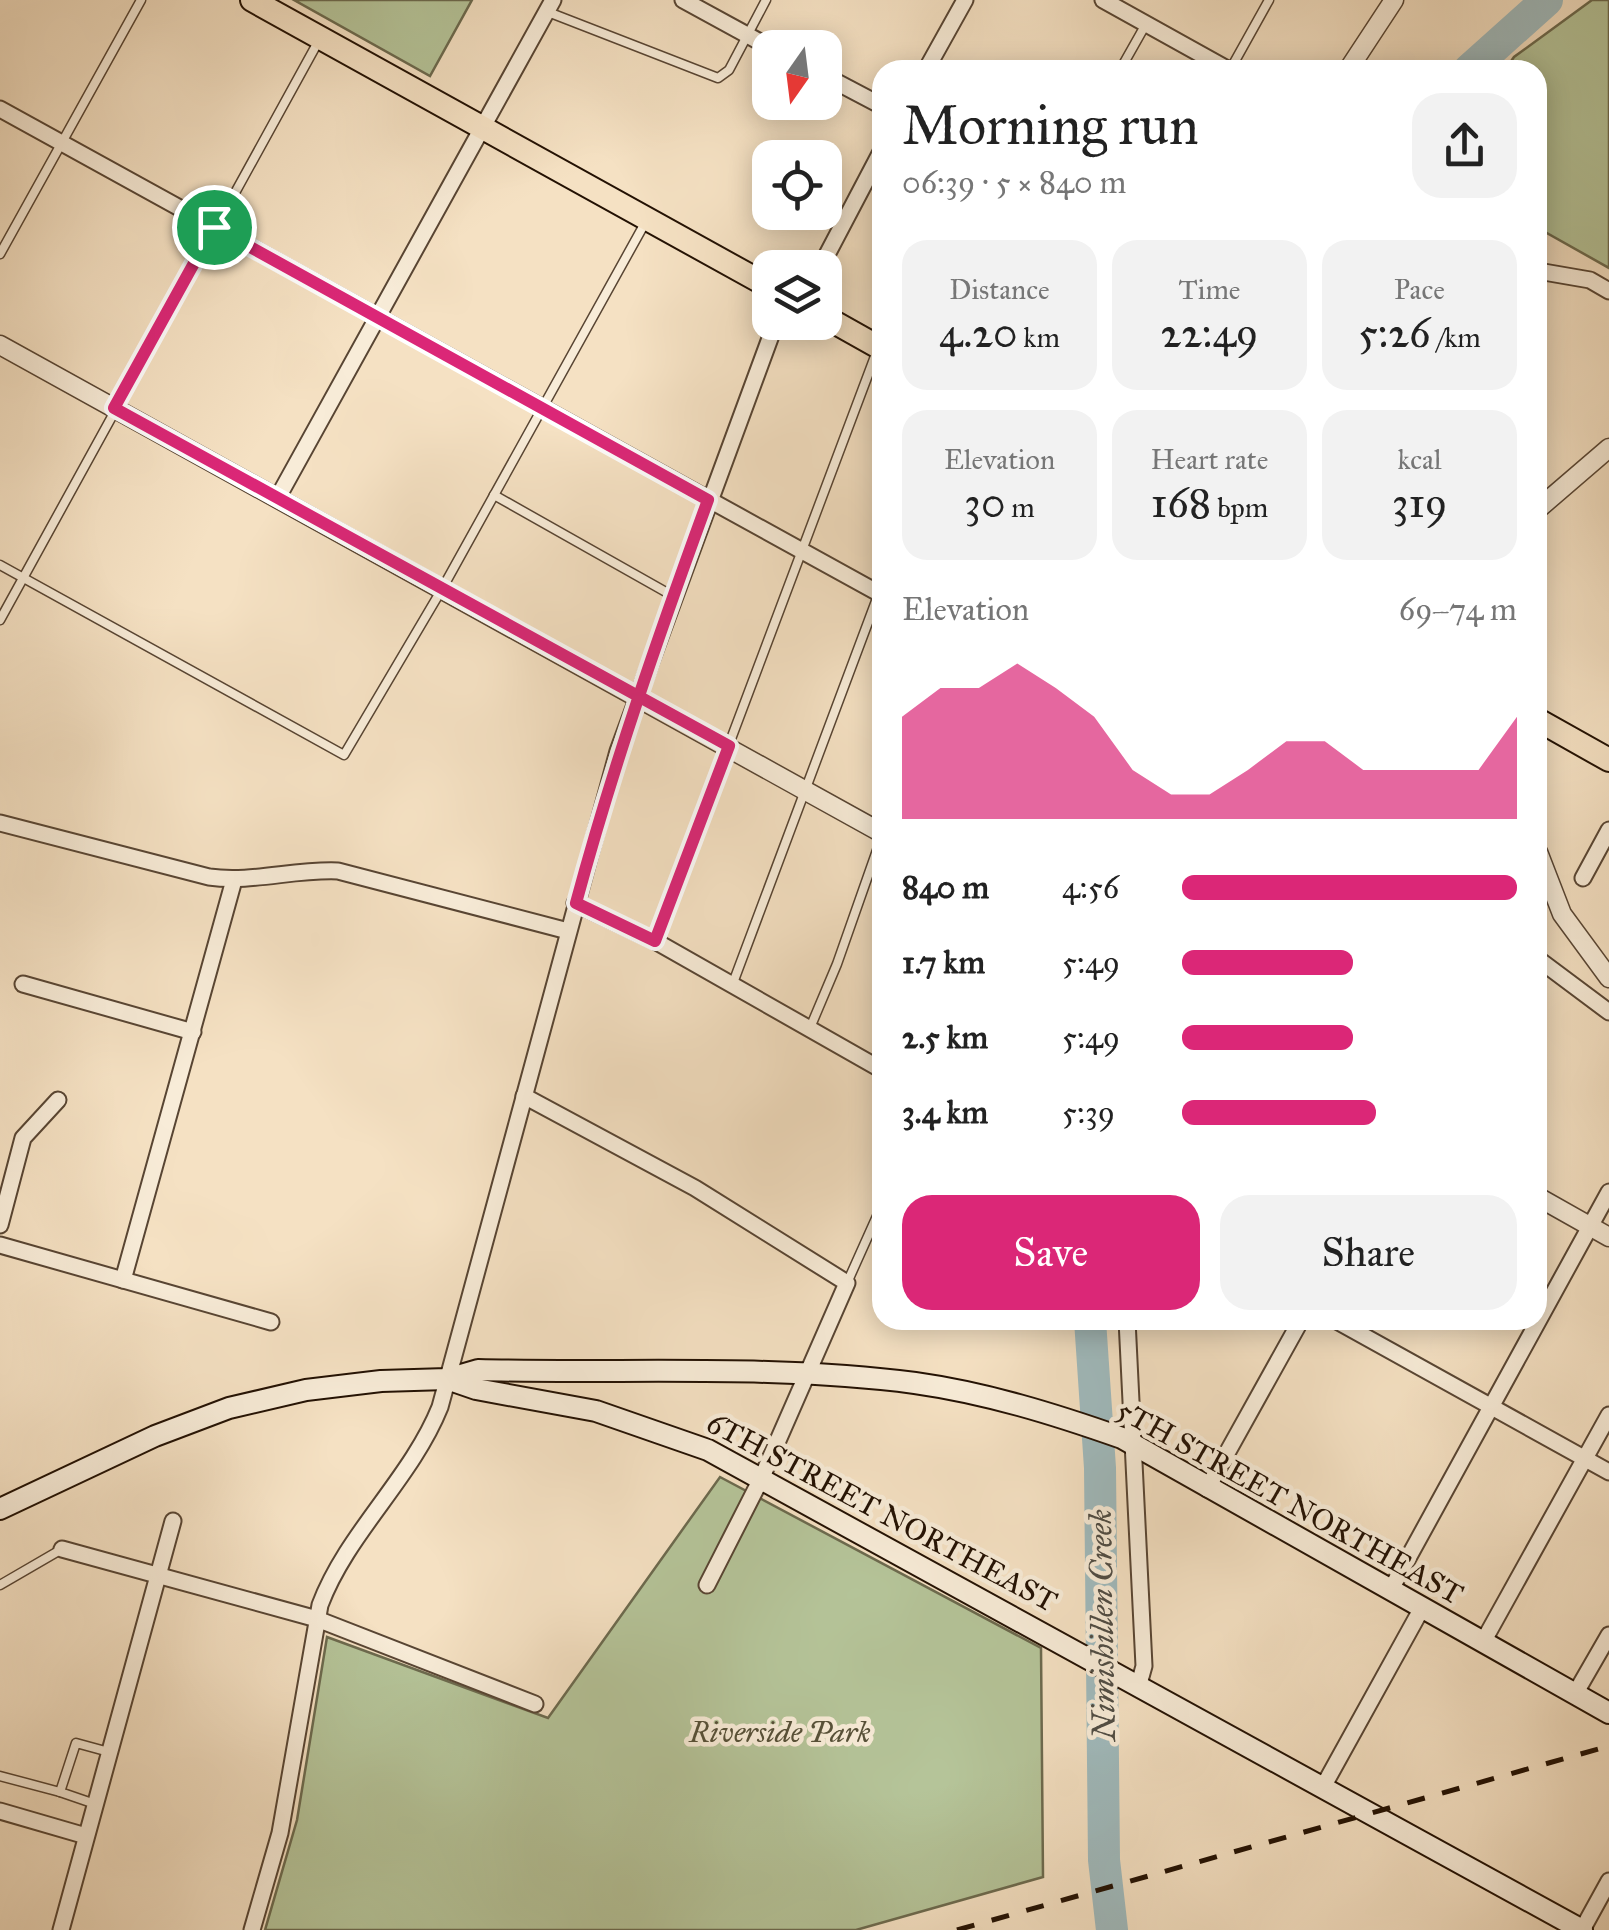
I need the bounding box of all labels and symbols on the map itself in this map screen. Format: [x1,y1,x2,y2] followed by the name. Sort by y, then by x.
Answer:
[752,30,842,120] north arrow
[172,185,257,270] pin
[1111,1392,1469,1612] street label: 5TH STREET NORTHEAST
[701,1404,1063,1620] street label: 6TH STREET NORTHEAST
[1081,1509,1124,1743] water label: Nimishillen Creek
[688,1714,871,1750] park label: Riverside Park

